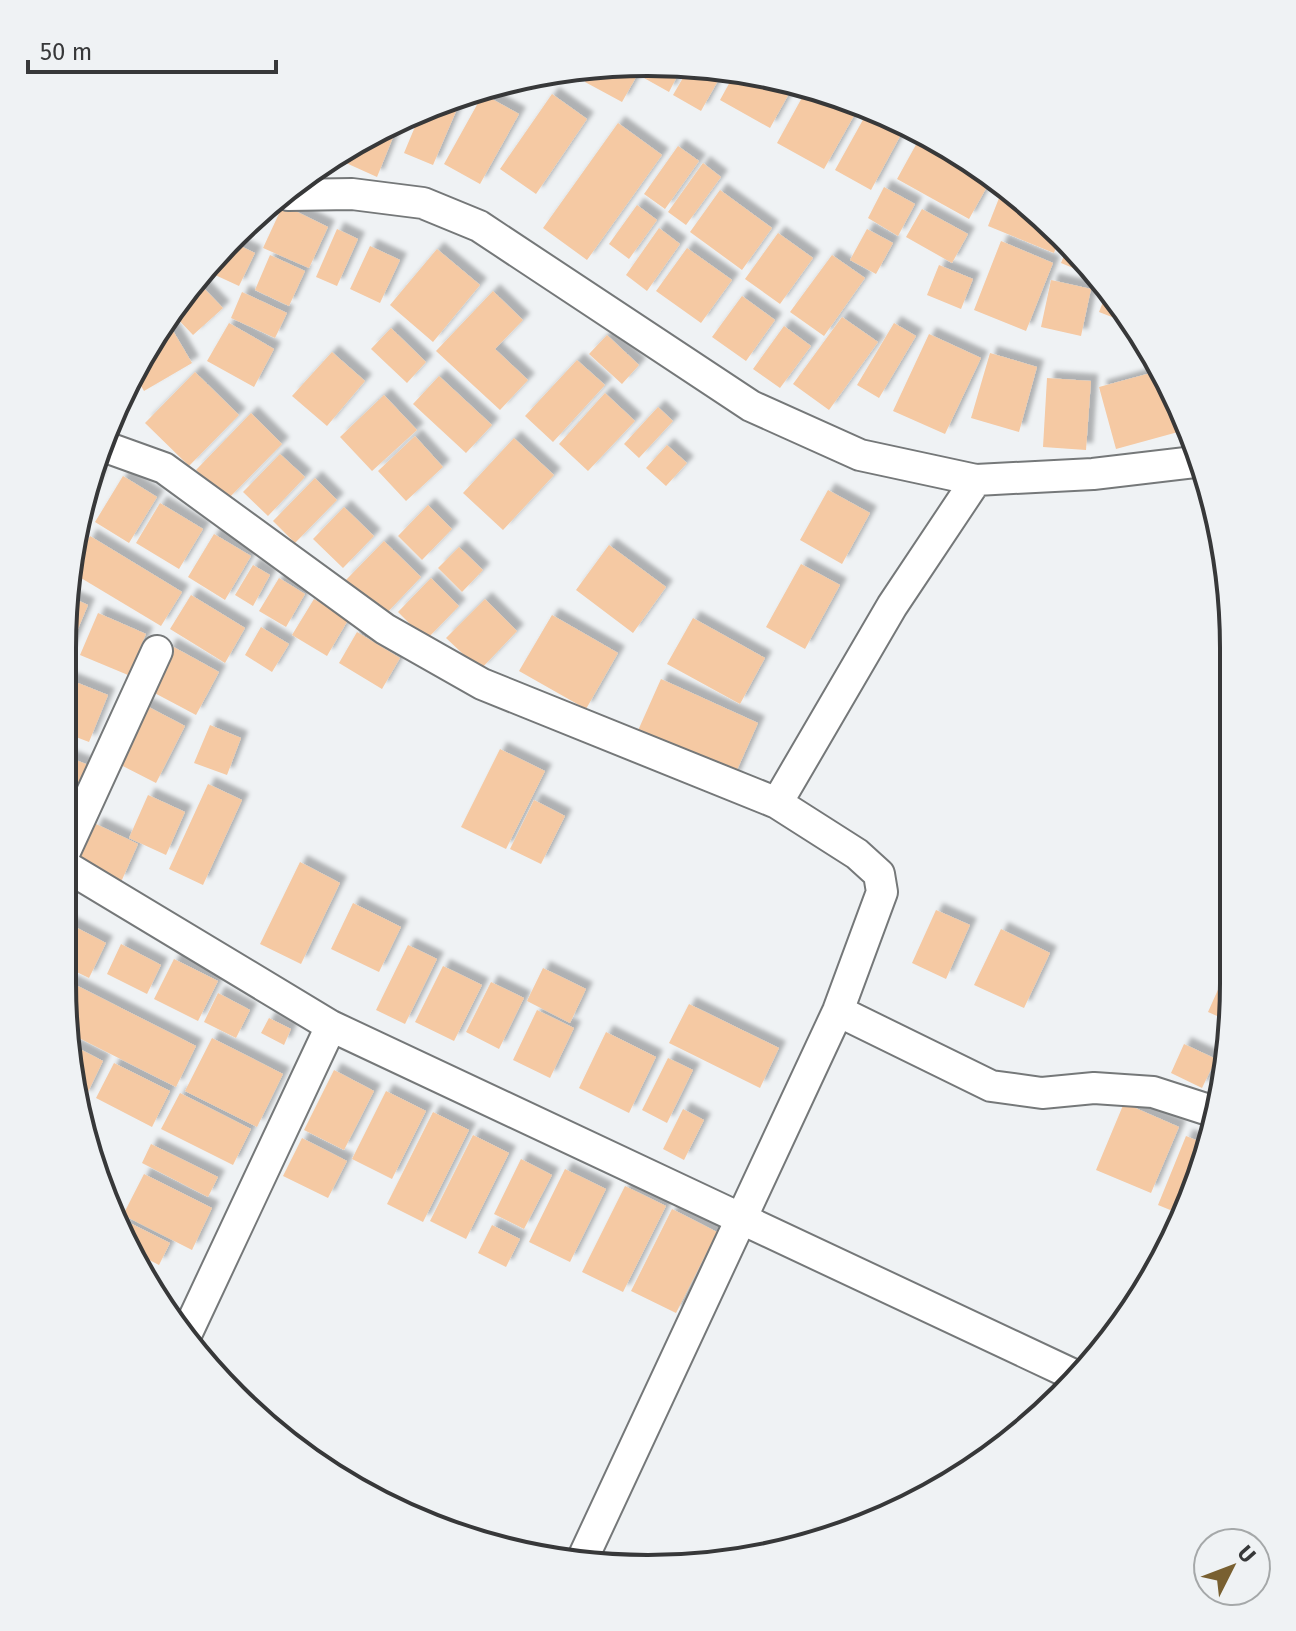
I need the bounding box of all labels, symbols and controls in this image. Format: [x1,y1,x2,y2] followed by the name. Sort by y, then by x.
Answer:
[28,24,276,74] scale bar
[40,38,92,66] text: 50 m
[1192,1527,1272,1607] north arrow
[1232,1540,1261,1568] text: U

